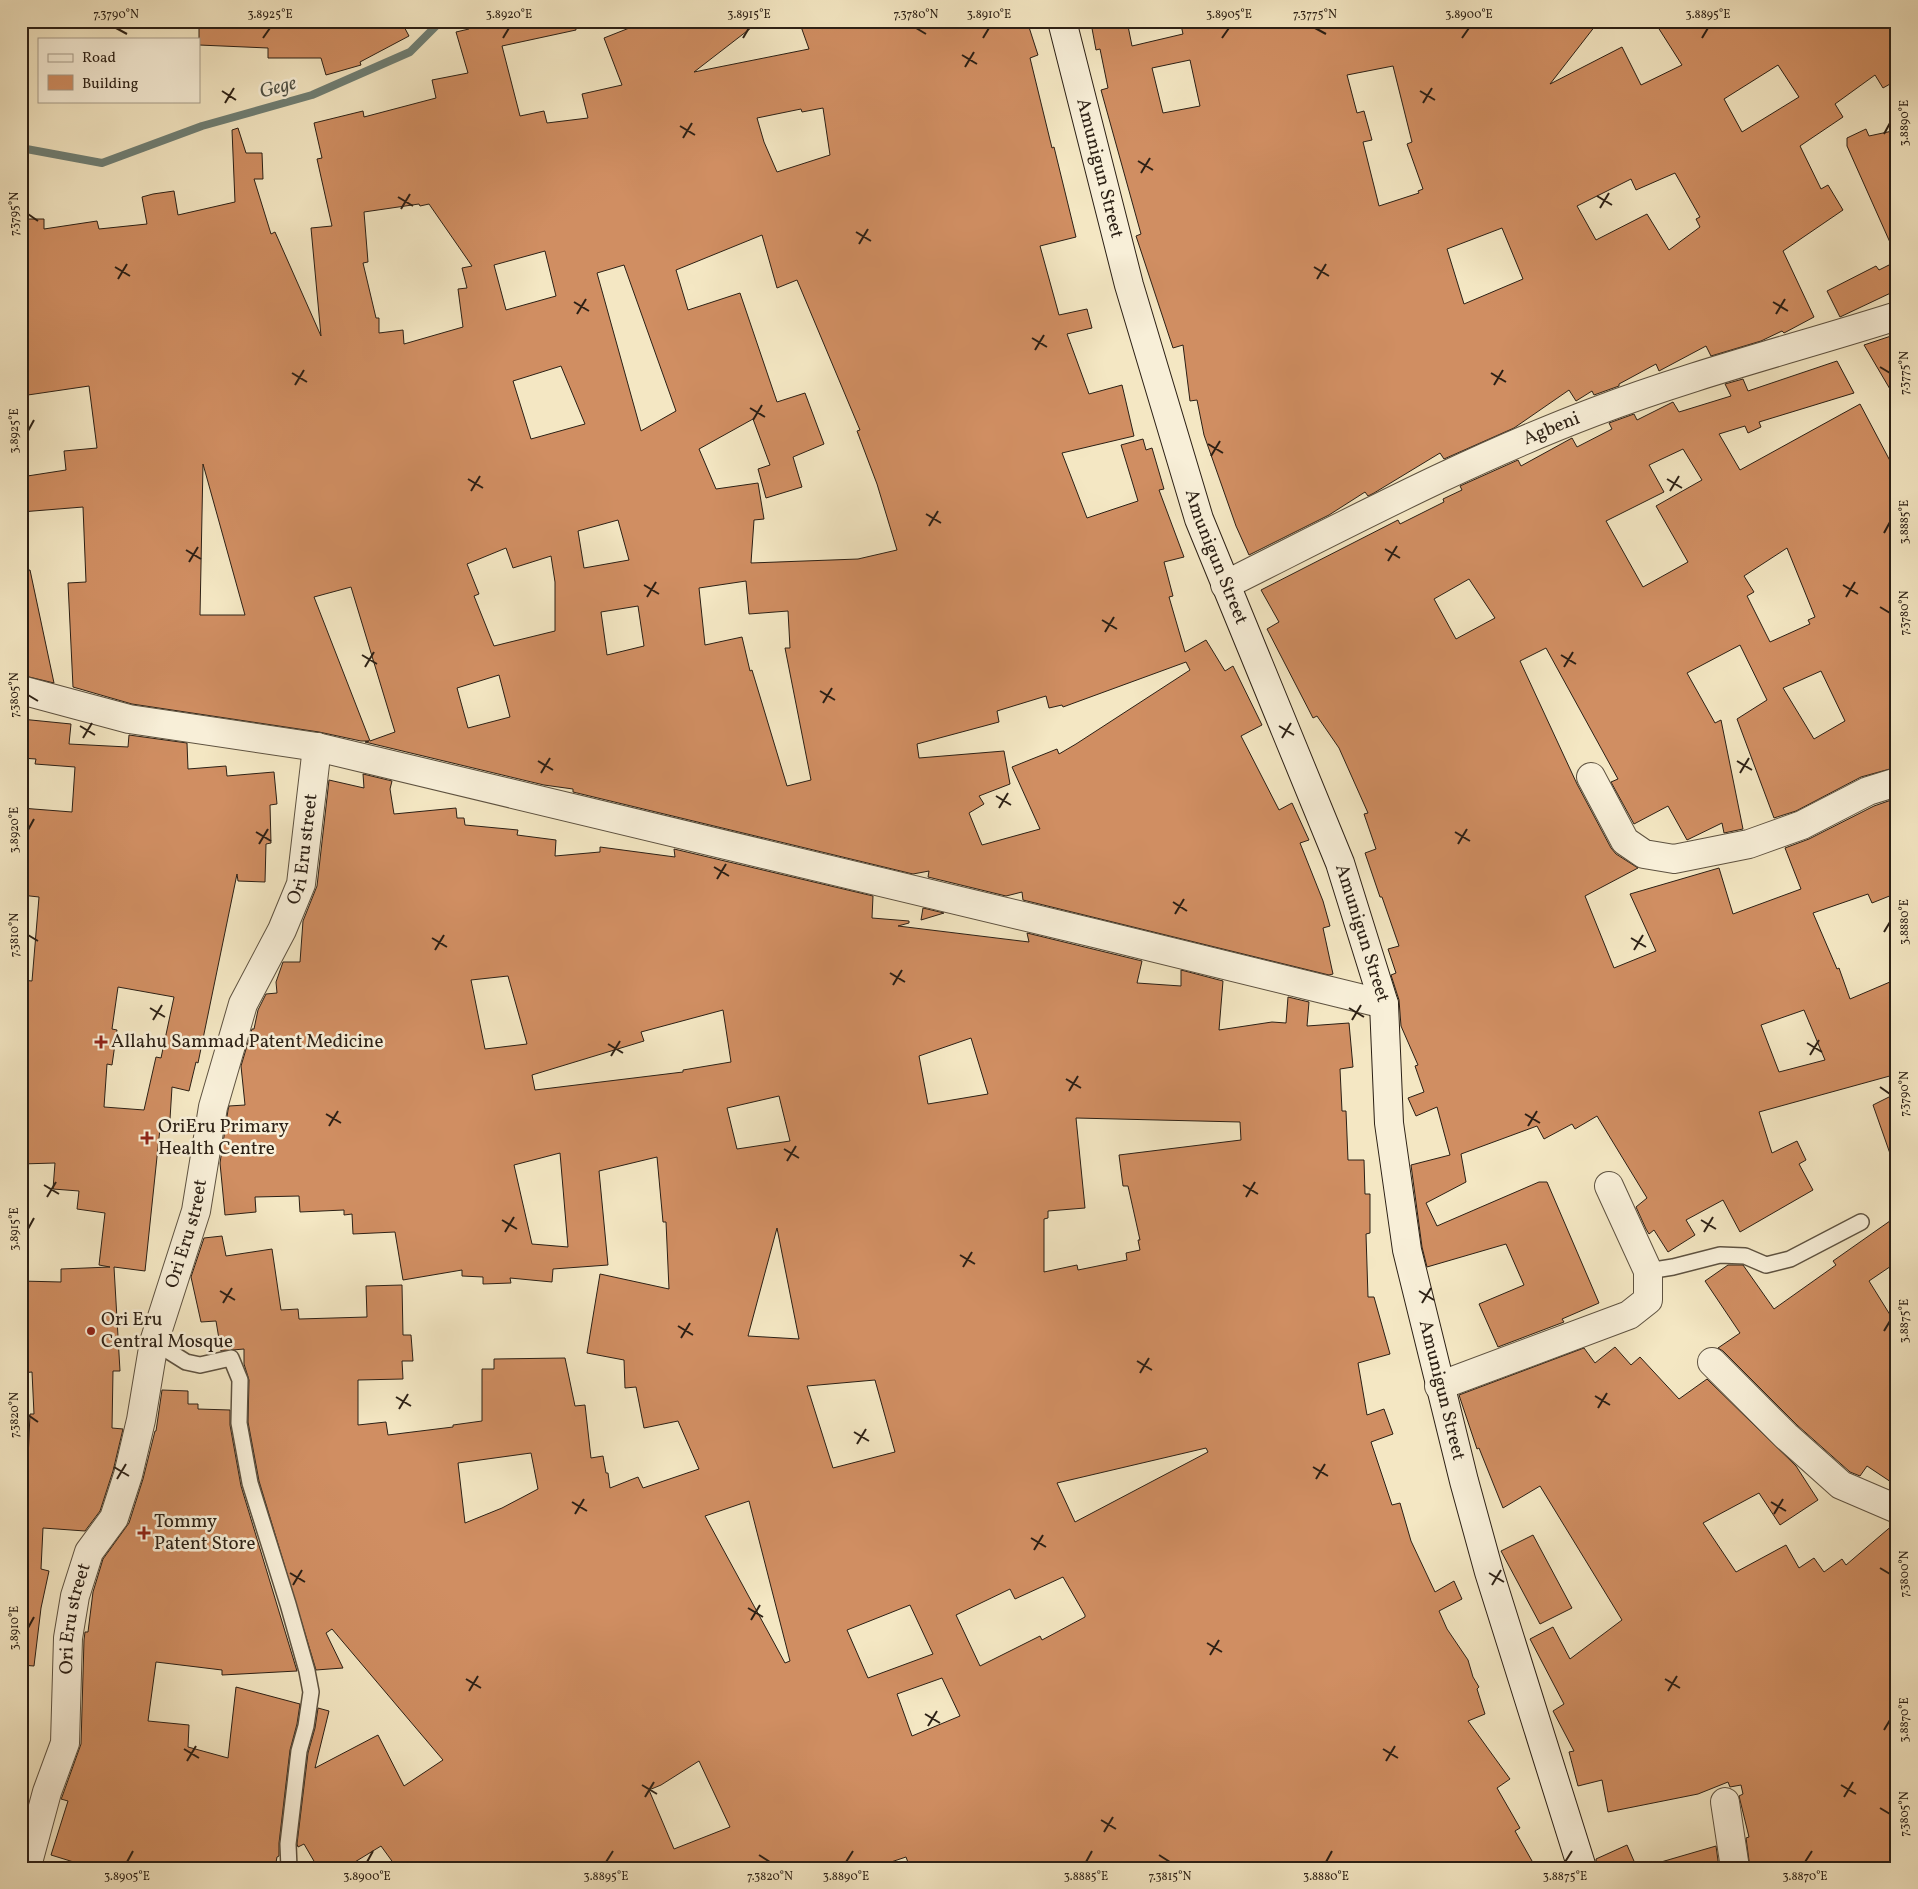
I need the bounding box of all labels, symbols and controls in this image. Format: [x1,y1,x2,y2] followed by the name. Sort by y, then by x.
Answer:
[93,7,139,23] text: 7.3790°N
[247,7,293,23] text: 3.8925°E
[486,7,532,23] text: 3.8920°E
[727,7,771,23] text: 3.8915°E
[893,7,939,23] text: 7.3780°N
[967,7,1011,23] text: 3.8910°E
[1206,7,1252,23] text: 3.8905°E
[1293,7,1337,23] text: 7.3775°N
[1445,7,1493,23] text: 3.8900°E
[1686,7,1730,23] text: 3.8895°E
[38,38,200,102] legend
[82,48,116,69] text: Road
[256,69,300,106] water label: Gege
[82,74,139,95] text: Building
[1069,96,1130,241] street label: Amunigun Street
[1897,100,1913,146] text: 3.8890°E
[7,192,23,236] text: 7.3795°N
[1897,351,1913,395] text: 7.3775°N
[1519,406,1584,452] street label: Agbeni
[7,408,23,454] text: 3.8925°E
[1178,486,1254,629] street label: Amunigun Street
[1897,500,1913,544] text: 3.8885°E
[1897,590,1913,636] text: 7.3780°N
[7,672,23,718] text: 7.3805°N
[281,792,325,909] street label: Ori Eru street
[7,807,23,853] text: 3.8920°E
[1328,861,1396,1006] street label: Amunigun Street
[1897,899,1913,945] text: 3.8880°E
[7,913,23,957] text: 7.3810°N
[111,1029,383,1055] place label: Allahu Sammad Patent Medicine
[95,1036,107,1048] marker: Allahu Sammad Patent Medicine
[1897,1071,1913,1117] text: 7.3790°N
[158,1114,289,1162] place label: OriEru Primary Health Centre
[140,1131,154,1145] marker: OriEru Primary Health Centre
[159,1177,214,1292] street label: Ori Eru street
[7,1207,23,1251] text: 3.8915°E
[1897,1299,1913,1343] text: 3.8875°E
[101,1307,233,1355] place label: Ori Eru Central Mosque
[1412,1318,1472,1463] street label: Amunigun Street
[85,1325,97,1337] marker: Ori Eru Central Mosque
[7,1392,23,1438] text: 7.3820°N
[154,1509,256,1557] place label: Tommy Patent Store
[138,1527,150,1539] marker: Tommy Patent Store
[1897,1550,1913,1598] text: 7.3800°N
[54,1559,98,1675] street label: Ori Eru street
[7,1606,23,1650] text: 3.8910°E
[1897,1697,1913,1743] text: 3.8870°E
[1897,1791,1913,1837] text: 7.3805°N
[104,1869,150,1885] text: 3.8905°E
[343,1869,391,1885] text: 3.8900°E
[584,1869,628,1885] text: 3.8895°E
[747,1869,793,1885] text: 7.3820°N
[823,1869,869,1885] text: 3.8890°E
[1064,1869,1108,1885] text: 3.8885°E
[1148,1869,1192,1885] text: 7.3815°N
[1303,1869,1349,1885] text: 3.8880°E
[1543,1869,1587,1885] text: 3.8875°E
[1782,1869,1828,1885] text: 3.8870°E

